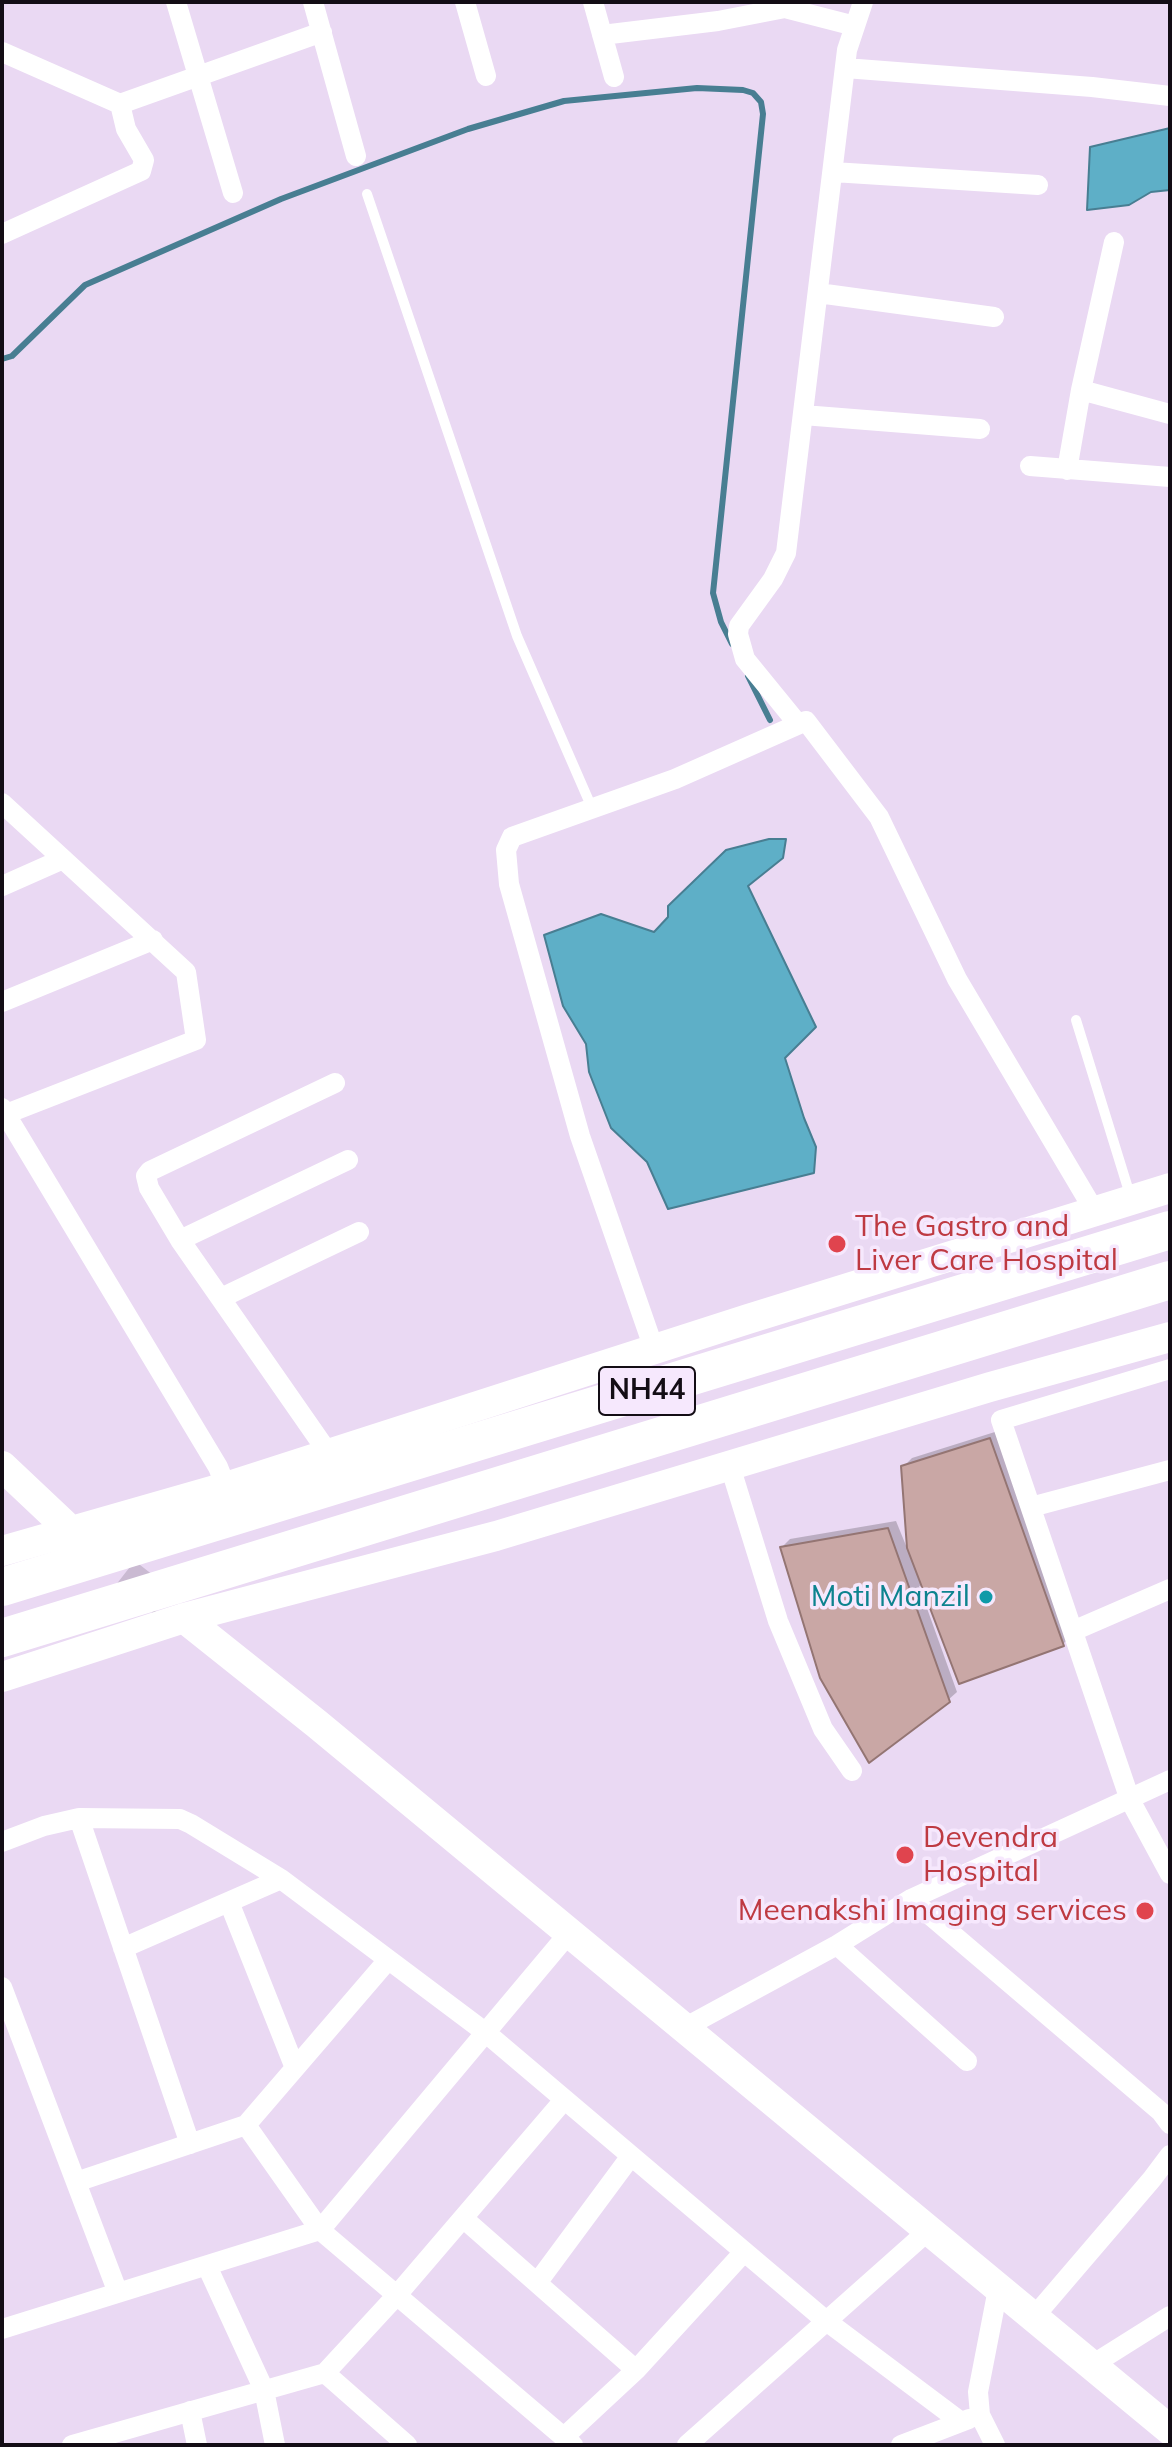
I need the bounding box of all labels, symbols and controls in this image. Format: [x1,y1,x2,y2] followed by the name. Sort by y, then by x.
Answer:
[855,1209,1118,1280] place label: The Gastro and Liver Care Hospital
[826,1233,848,1255] marker: The Gastro and Liver Care Hospital
[599,1367,695,1415] road number: NH44
[811,1579,970,1615] place label: Moti Manzil
[977,1588,995,1606] marker: Moti Manzil
[923,1820,1058,1890] place label: Devendra Hospital
[894,1844,916,1866] marker: Devendra Hospital
[738,1893,1127,1929] place label: Meenakshi Imaging services
[1134,1900,1156,1922] marker: Meenakshi Imaging services

